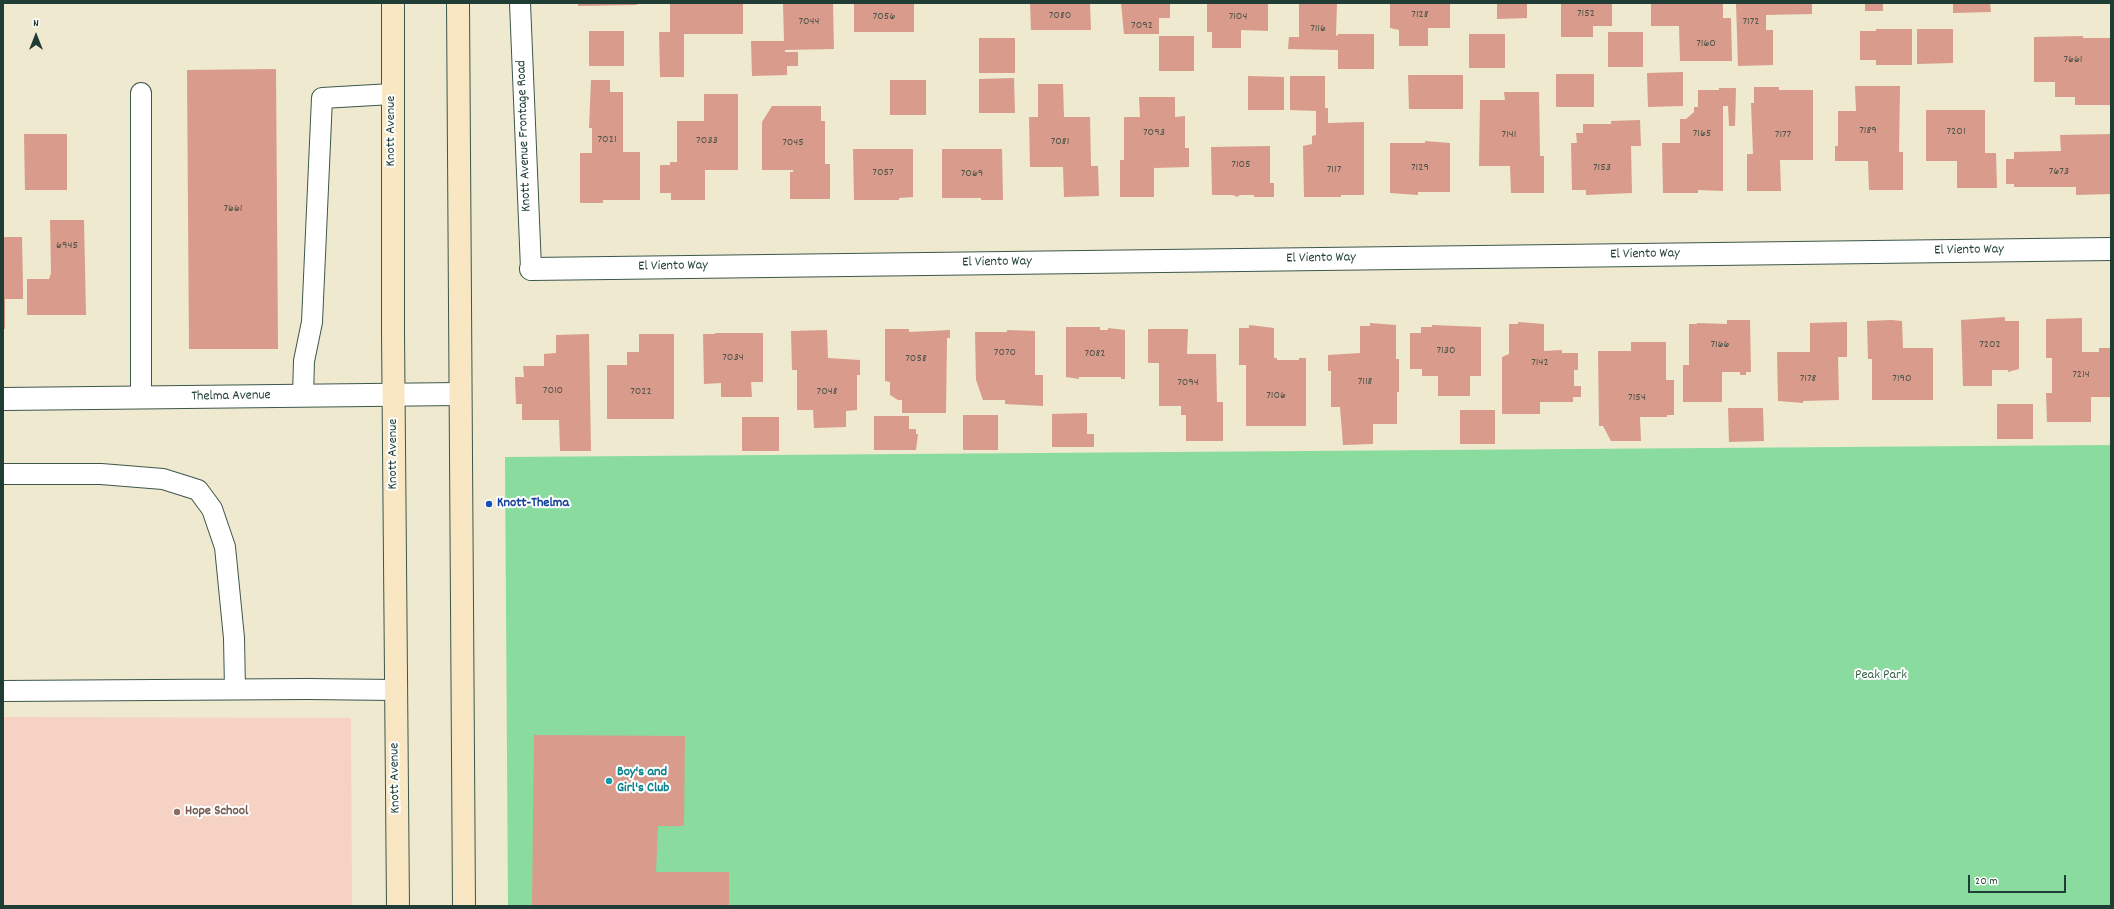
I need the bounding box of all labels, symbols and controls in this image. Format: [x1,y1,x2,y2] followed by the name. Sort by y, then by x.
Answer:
[1577,7,1595,21] house number: 7152
[1411,8,1429,22] house number: 7128
[1049,9,1071,23] house number: 7080
[873,10,895,24] house number: 7056
[1229,10,1247,24] house number: 7104
[798,15,820,29] house number: 7044
[1742,15,1760,29] house number: 7172
[16,16,56,56] north arrow
[33,16,39,32] text: N
[1131,19,1153,33] house number: 7092
[1310,22,1326,36] house number: 7116
[1696,37,1716,51] house number: 7160
[2064,53,2082,67] house number: 7661
[514,60,536,212] street label: Knott Avenue Frontage Road
[384,95,400,167] street label: Knott Avenue
[1859,124,1877,138] house number: 7189
[1946,125,1966,139] house number: 7201
[1143,126,1165,140] house number: 7093
[1693,127,1711,141] house number: 7165
[1502,128,1516,142] house number: 7141
[1775,128,1791,142] house number: 7177
[597,133,617,147] house number: 7021
[696,134,718,148] house number: 7033
[1051,135,1069,149] house number: 7081
[782,136,804,150] house number: 7045
[1231,158,1251,172] house number: 7105
[1411,161,1429,175] house number: 7129
[1593,161,1611,175] house number: 7153
[1327,163,1341,177] house number: 7117
[2049,165,2069,179] house number: 7673
[872,166,894,180] house number: 7057
[961,167,983,181] house number: 7069
[224,202,242,216] house number: 7661
[56,239,78,253] house number: 6945
[1934,242,2004,260] street label: El Viento Way
[1610,246,1680,264] street label: El Viento Way
[1286,250,1356,268] street label: El Viento Way
[962,254,1032,272] street label: El Viento Way
[638,258,708,276] street label: El Viento Way
[1711,338,1729,352] house number: 7166
[1979,338,2001,352] house number: 7202
[1436,344,1456,358] house number: 7130
[994,346,1016,360] house number: 7070
[1084,347,1106,361] house number: 7082
[722,351,744,365] house number: 7034
[905,352,927,366] house number: 7058
[1531,356,1549,370] house number: 7142
[2072,368,2090,382] house number: 7214
[1800,372,1816,386] house number: 7178
[1892,372,1912,386] house number: 7190
[1358,375,1372,389] house number: 7118
[1177,376,1199,390] house number: 7094
[543,384,563,398] house number: 7010
[630,385,652,399] house number: 7022
[817,385,837,399] house number: 7048
[191,388,271,406] street label: Thelma Avenue
[1266,389,1286,403] house number: 7106
[1628,391,1646,405] house number: 7154
[386,418,402,490] street label: Knott Avenue
[497,496,569,512] place label: Knott-Thelma
[484,499,494,509] marker: Knott-Thelma
[1855,668,1907,684] park label: Peak Park
[387,742,405,814] street label: Knott Avenue
[617,765,669,798] place label: Boy's and Girl's Club
[604,776,614,786] marker: Boy's and Girl's Club
[185,804,248,820] place label: Hope School
[172,807,182,817] marker: Hope School
[1970,867,2068,893] scale bar
[1975,873,1998,890] text: 20 m

